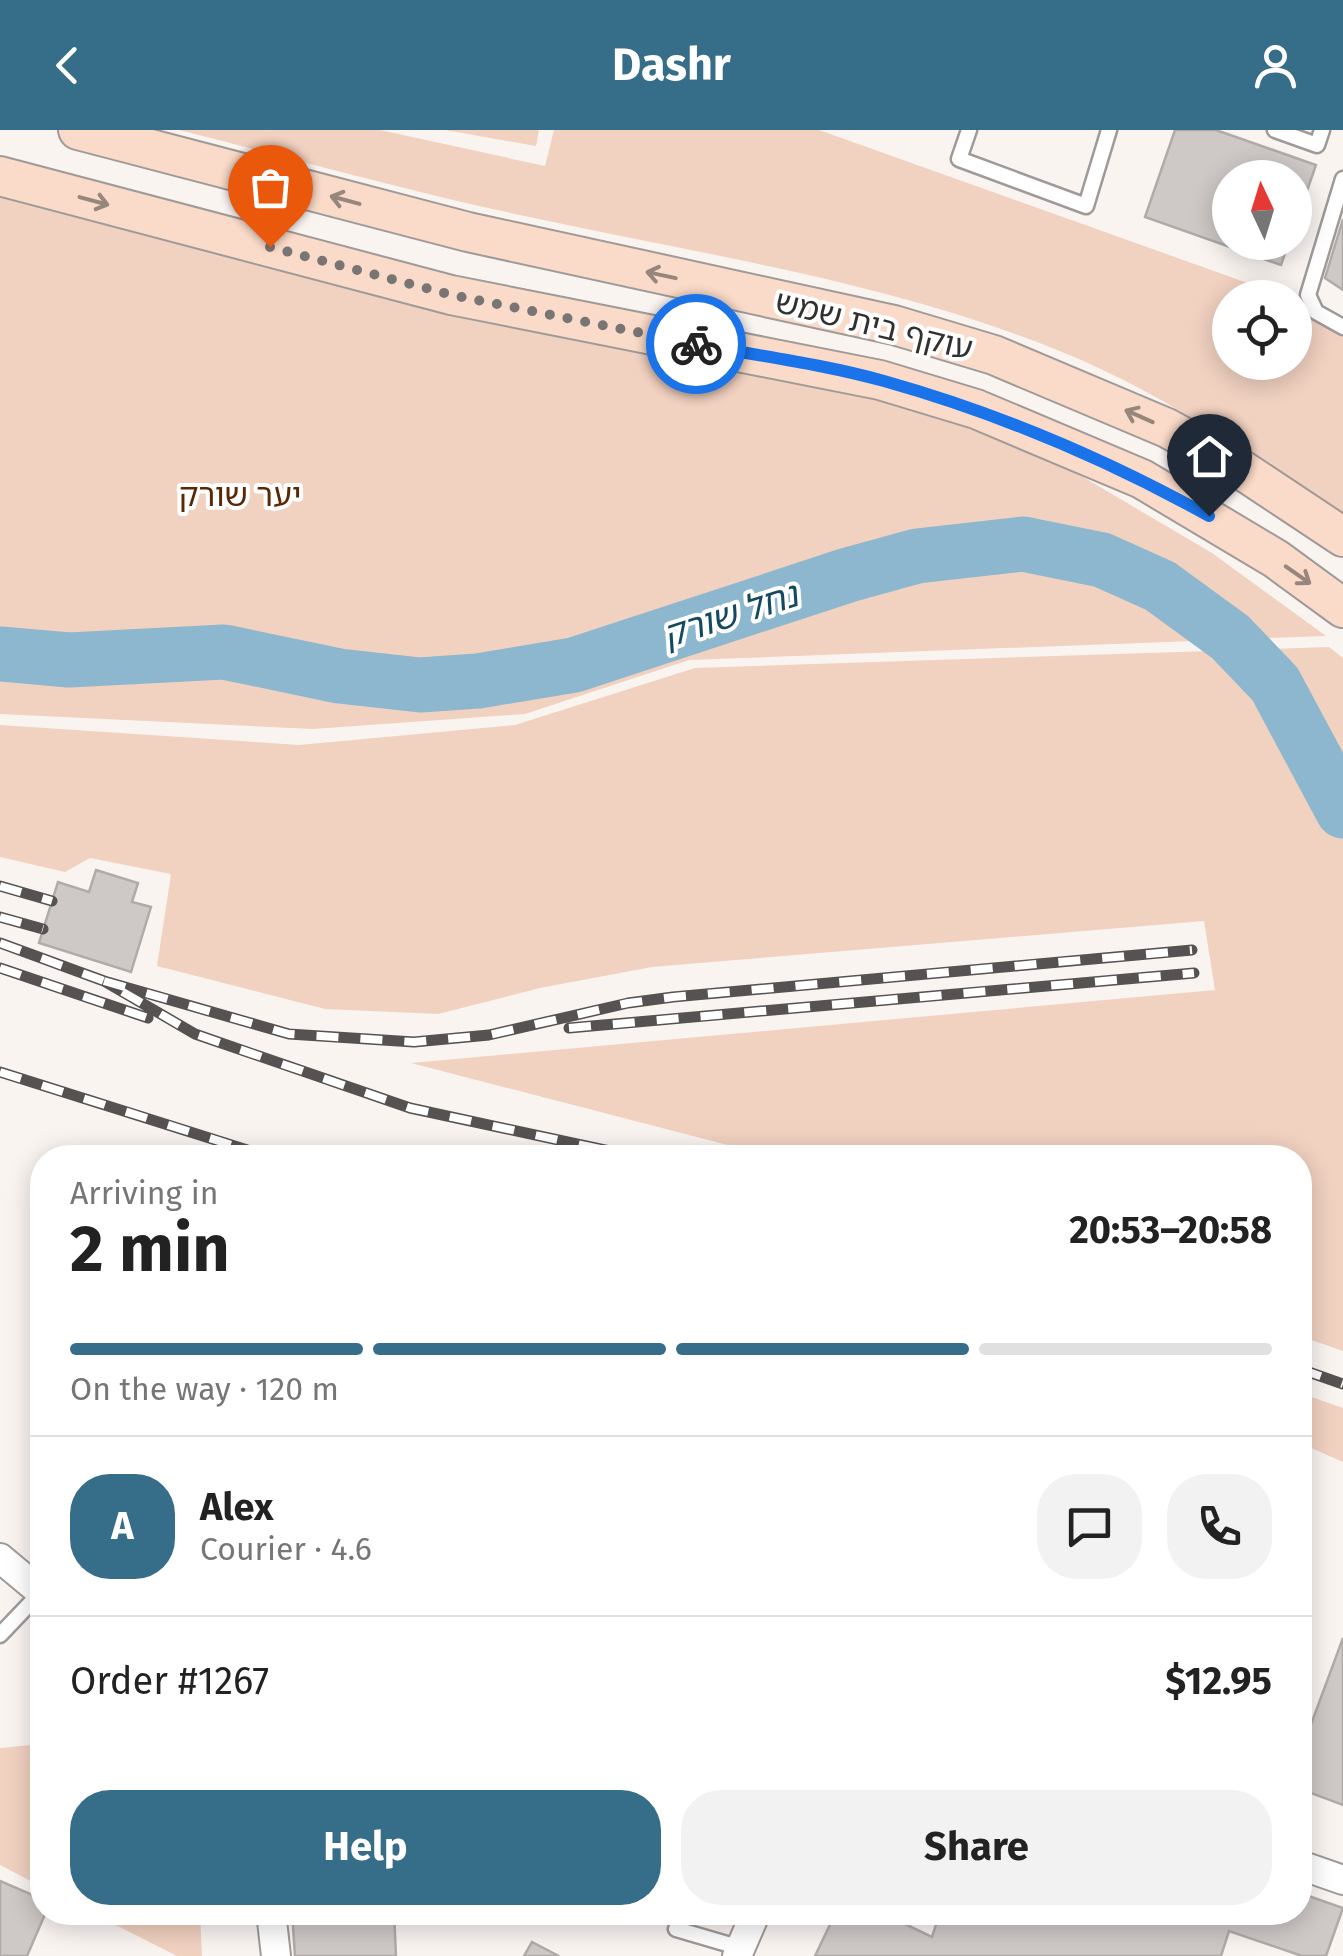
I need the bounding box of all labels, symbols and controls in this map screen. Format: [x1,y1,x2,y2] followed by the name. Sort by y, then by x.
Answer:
[40,38,95,93] icon: back
[612,38,731,92] text: Dashr
[1248,38,1303,93] icon: person
[228,145,313,248] pin
[243,160,298,215] icon: bag
[1212,160,1312,260] north arrow
[1212,160,1312,380] map controls
[330,190,361,209] one-way arrow
[77,193,109,211] one-way arrow
[646,264,678,283] one-way arrow
[1212,280,1312,380] button: locate
[771,282,977,368] street label: עוקף בית שמש
[646,294,746,394] courier
[669,317,724,372] icon: bike
[1125,406,1155,424] one-way arrow
[1167,414,1252,517] pin
[1182,429,1237,484] icon: home
[178,476,302,514] park label: יער שורק
[1284,564,1311,585] one-way arrow
[657,573,806,657] water label: נחל שורק
[70,1174,218,1212] text: Arriving in
[1069,1207,1272,1253] text: 20:53–20:58
[70,1210,230,1288] text: 2 min
[70,1370,339,1408] text: On the way · 120 m
[1037,1474,1142,1579] button: chat
[1167,1474,1272,1579] button: phone
[200,1484,273,1530] text: Alex
[111,1503,134,1549] text: A
[200,1530,372,1568] text: Courier · 4.6
[70,1658,269,1704] text: Order #1267
[1165,1658,1272,1704] text: $12.95
[70,1790,661,1905] button: Help
[681,1790,1272,1905] button: Share

